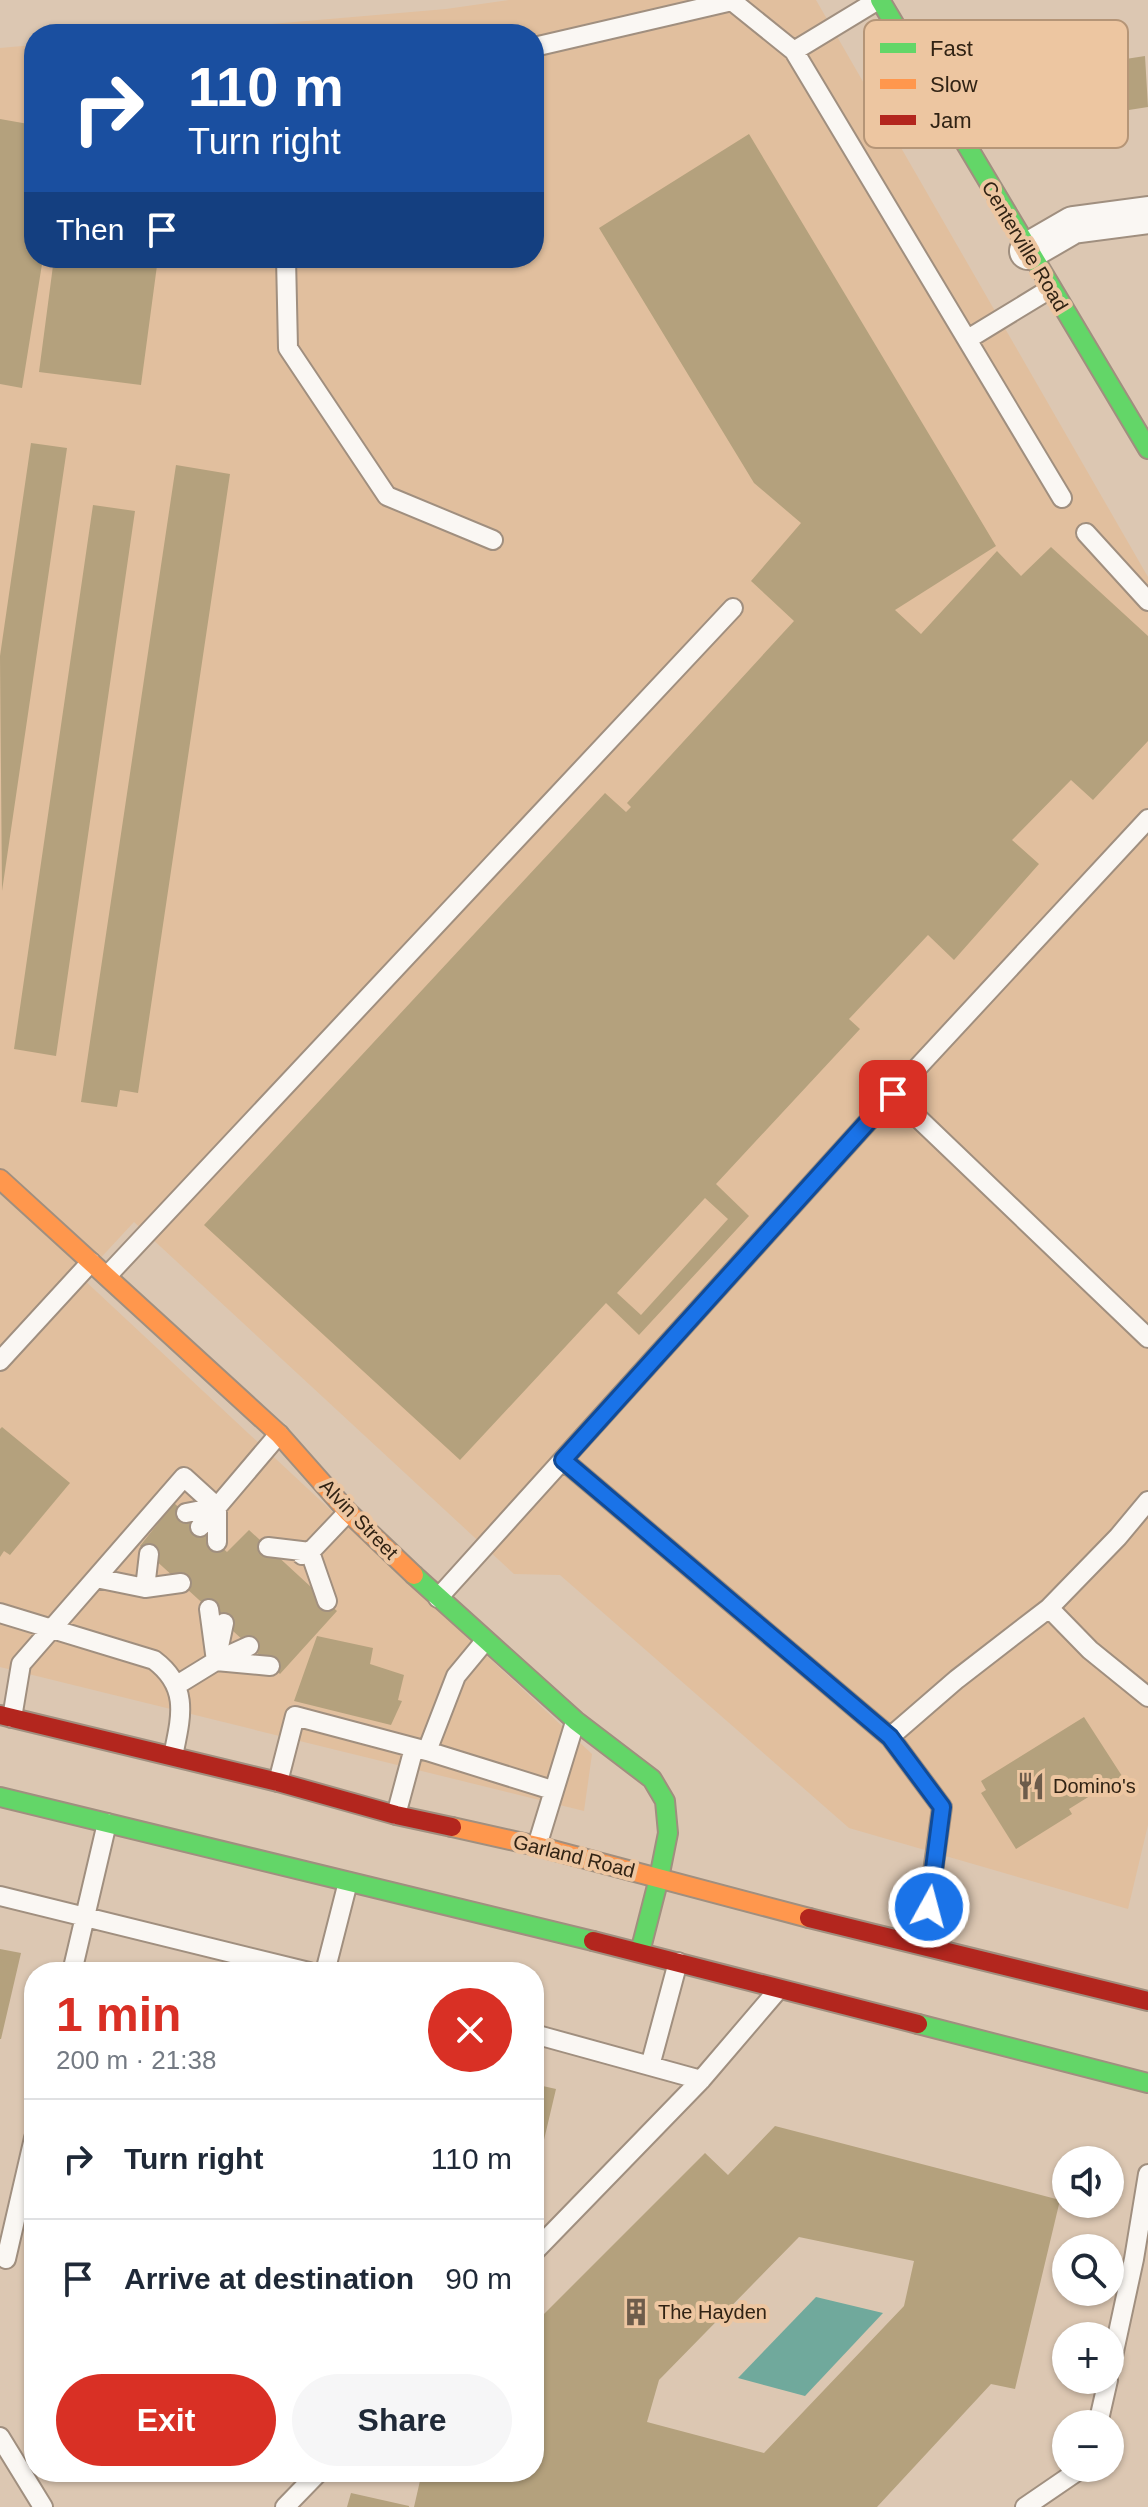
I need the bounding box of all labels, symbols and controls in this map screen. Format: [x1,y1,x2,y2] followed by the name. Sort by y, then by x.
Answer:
[864,20,1128,148] legend
[930,36,973,61] text: Fast
[188,55,344,118] text: 110 m
[56,56,160,160] icon: right
[930,72,978,97] text: Slow
[930,108,972,133] text: Jam
[188,121,341,162] text: Turn right
[977,177,1073,315] street label: Centerville Road
[140,208,184,252] icon: arrive
[56,213,124,246] text: Then
[859,1060,927,1128] pin
[871,1072,915,1116] icon: arrive
[316,1475,403,1564] street label: Alvin Street
[1016,1771,1046,1801] restaurant icon: Domino's
[1053,1775,1136,1797] place label: Domino's
[511,1830,637,1882] street label: Garland Road
[887,1865,971,1949] position arrow
[56,1988,181,2041] text: 1 min
[428,1988,512,2072] button: close
[56,2045,216,2075] text: 200 m · 21:38
[56,2137,100,2181] icon: right
[124,2142,263,2175] text: Turn right
[431,2142,512,2175] text: 110 m
[1052,2146,1124,2482] map controls
[1052,2146,1124,2218] button: sound
[1052,2234,1124,2306] button: search
[56,2257,100,2301] icon: arrive
[124,2262,414,2295] text: Arrive at destination
[445,2262,512,2295] text: 90 m
[621,2297,651,2327] building icon: The Hayden
[658,2301,767,2323] place label: The Hayden
[1052,2322,1124,2394] button: +
[56,2374,276,2466] button: Exit
[292,2374,512,2466] button: Share
[1052,2410,1124,2482] button: −

